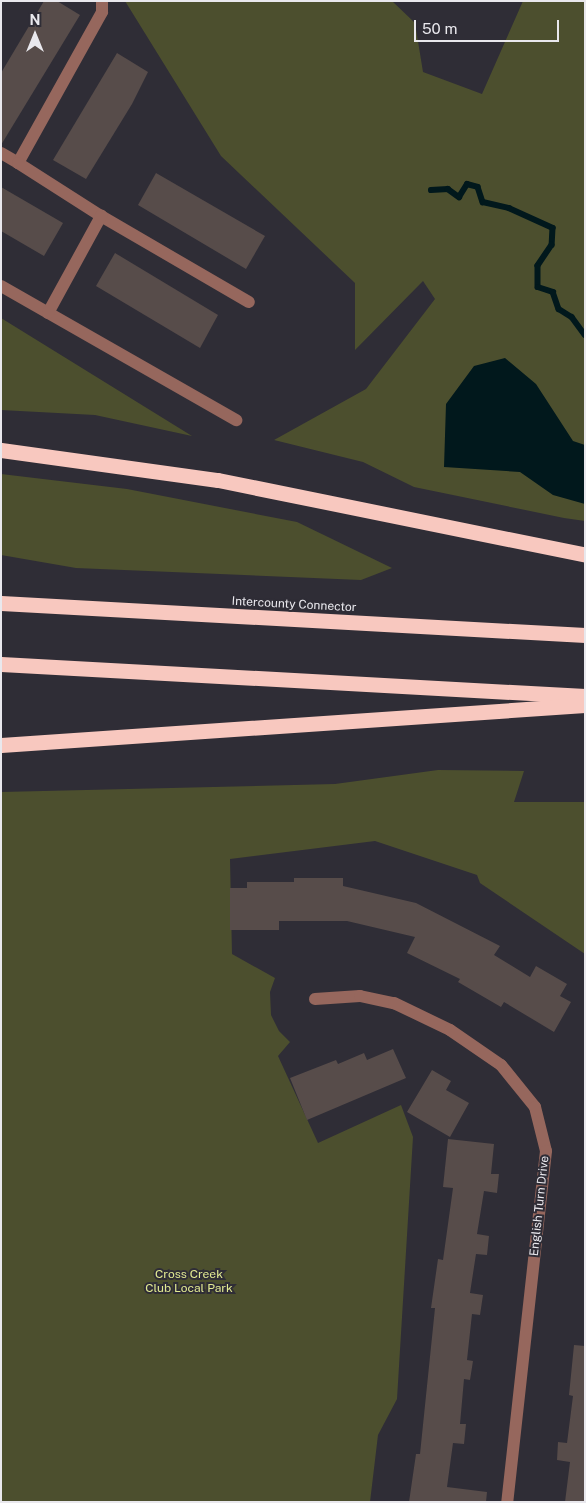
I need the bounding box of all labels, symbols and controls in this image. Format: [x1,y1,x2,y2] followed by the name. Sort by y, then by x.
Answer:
[10,10,60,60] north arrow
[416,10,561,42] scale bar
[30,12,40,28] text: N
[422,20,457,37] text: 50 m
[231,595,357,615] street label: Intercounty Connector
[528,1155,552,1257] street label: English Turn Drive
[145,1268,233,1296] park label: Cross Creek Club Local Park

